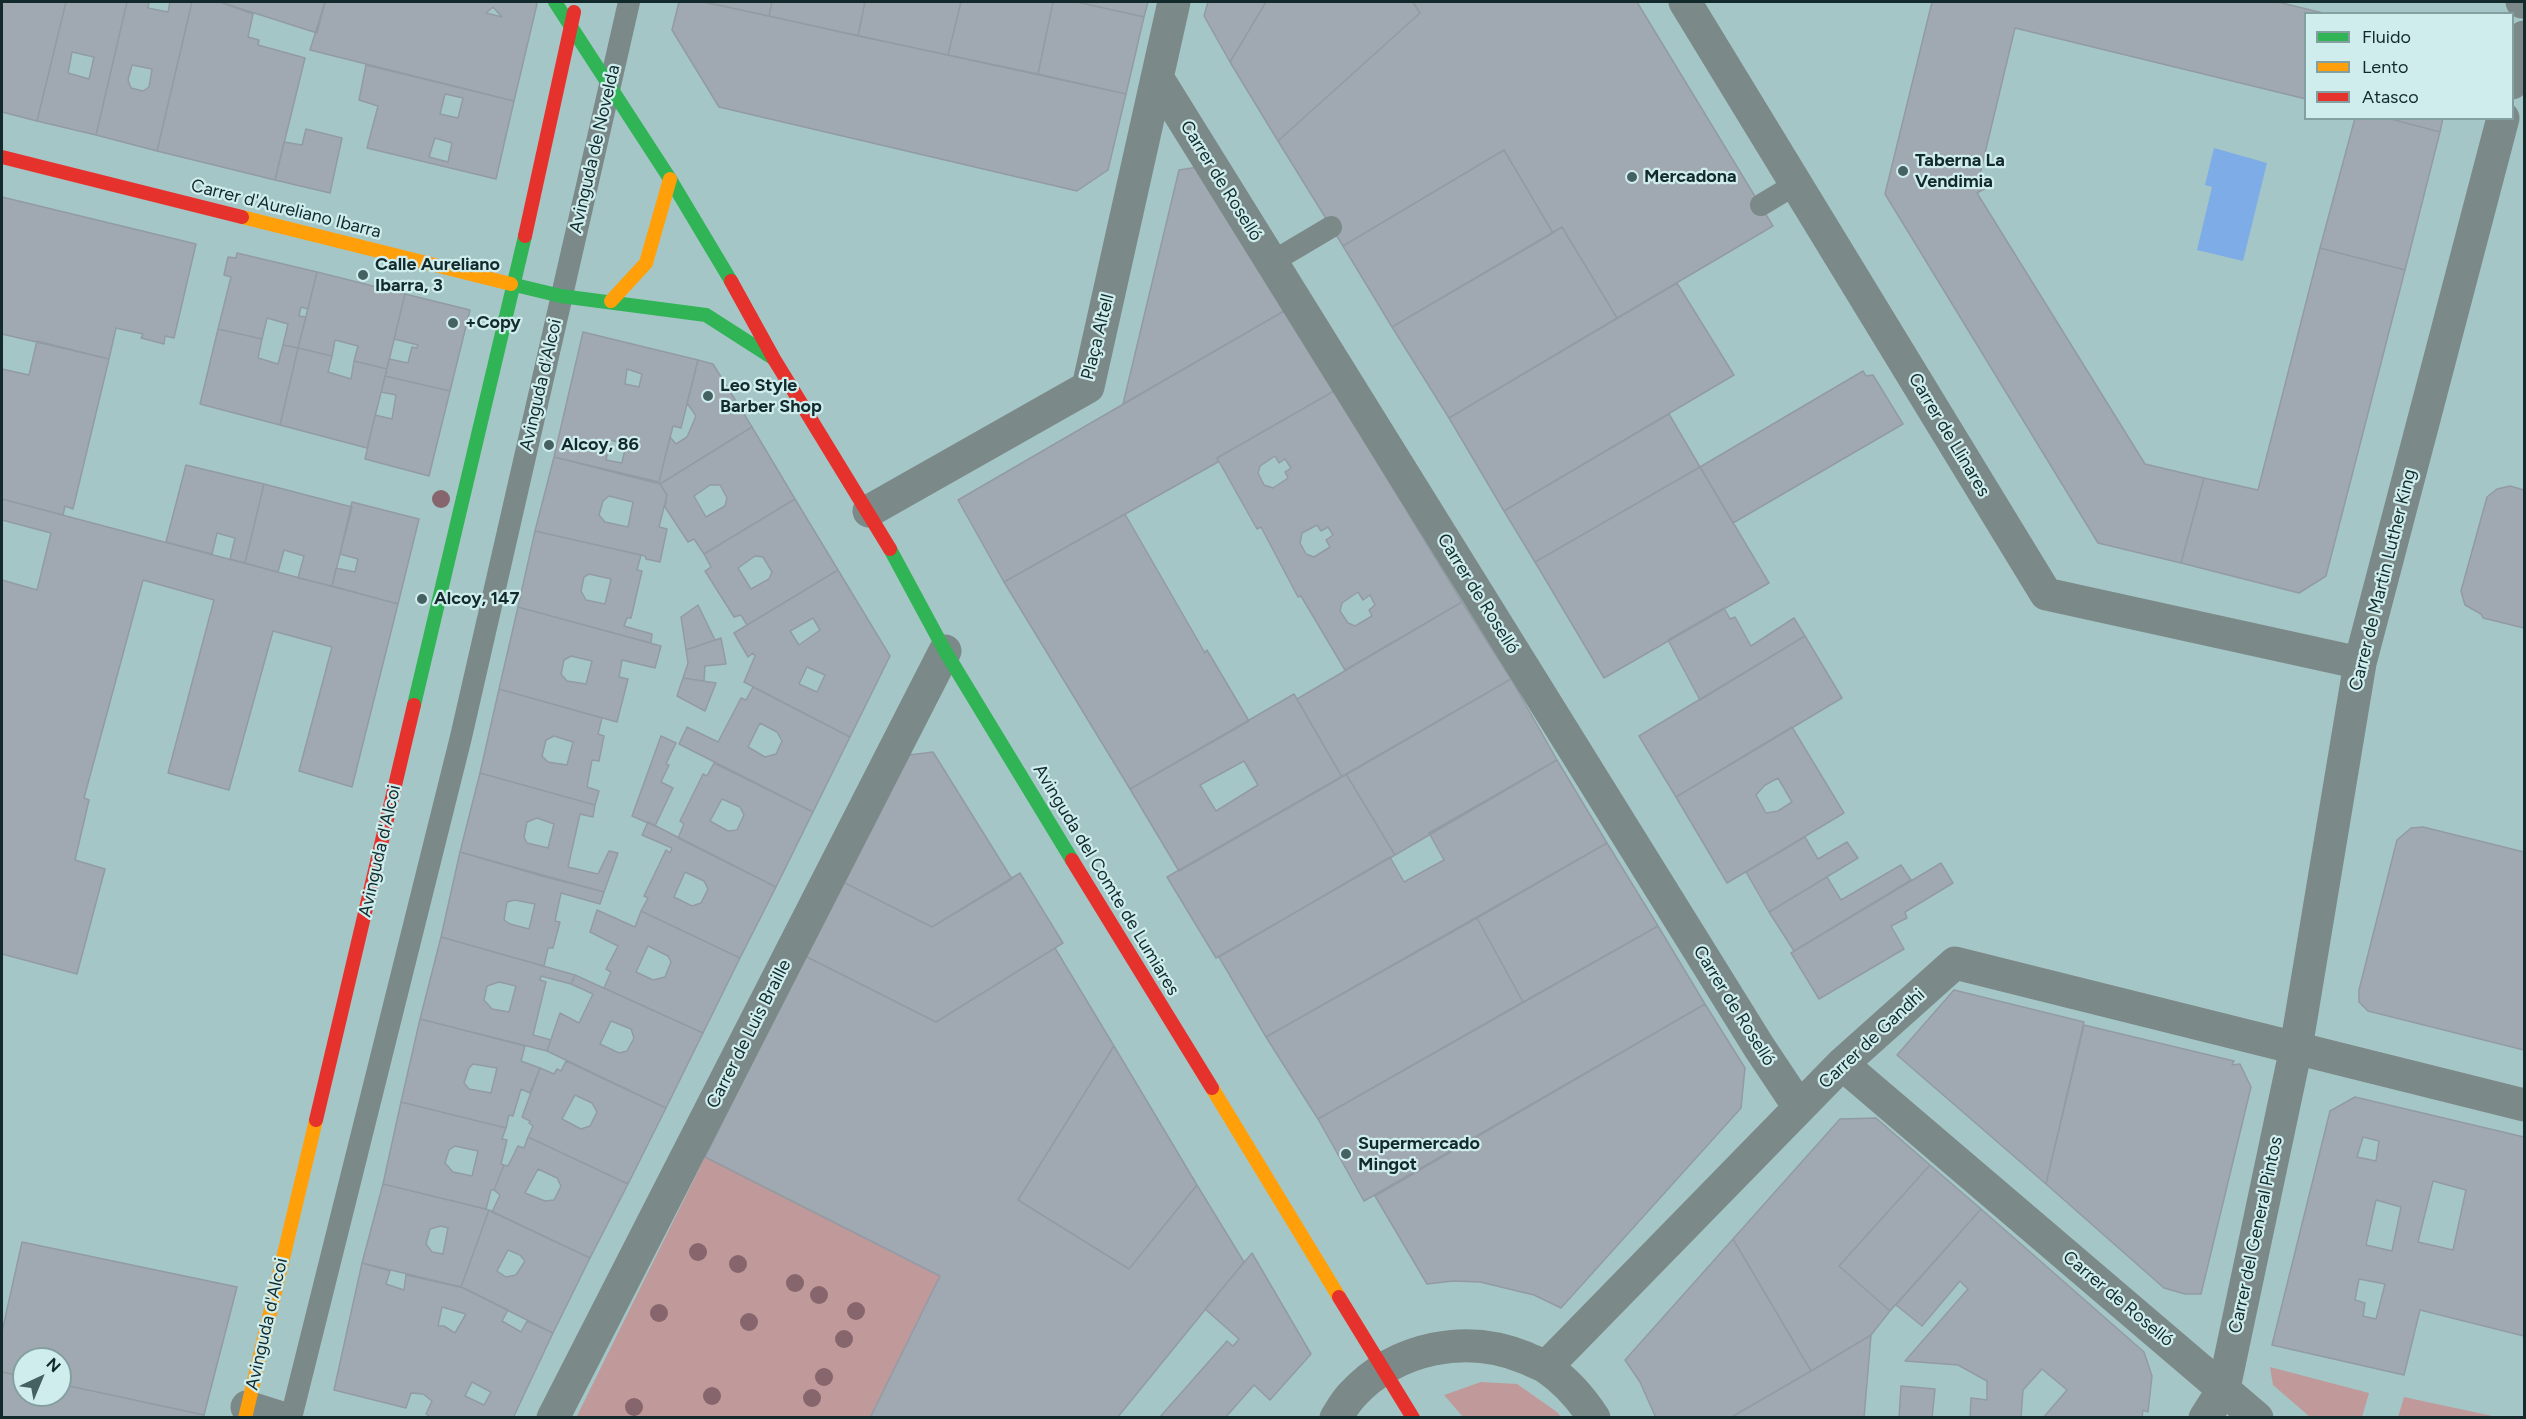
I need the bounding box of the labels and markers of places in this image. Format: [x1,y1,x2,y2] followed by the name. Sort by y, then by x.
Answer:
[1915,150,2005,192] place label: Taberna La Vendimia
[1896,164,1910,178] marker: Taberna La Vendimia
[1644,166,1737,188] place label: Mercadona
[1625,170,1639,184] marker: Mercadona
[375,254,500,296] place label: Calle Aureliano Ibarra, 3
[356,268,370,282] marker: Calle Aureliano Ibarra, 3
[465,312,521,334] place label: +Copy
[446,316,460,330] marker: +Copy
[720,375,822,418] place label: Leo Style Barber Shop
[701,389,715,403] marker: Leo Style Barber Shop
[561,434,639,456] place label: Alcoy, 86
[542,438,556,452] marker: Alcoy, 86
[434,588,519,610] place label: Alcoy, 147
[415,592,429,606] marker: Alcoy, 147
[1358,1133,1480,1176] place label: Supermercado Mingot
[1339,1147,1353,1161] marker: Supermercado Mingot

